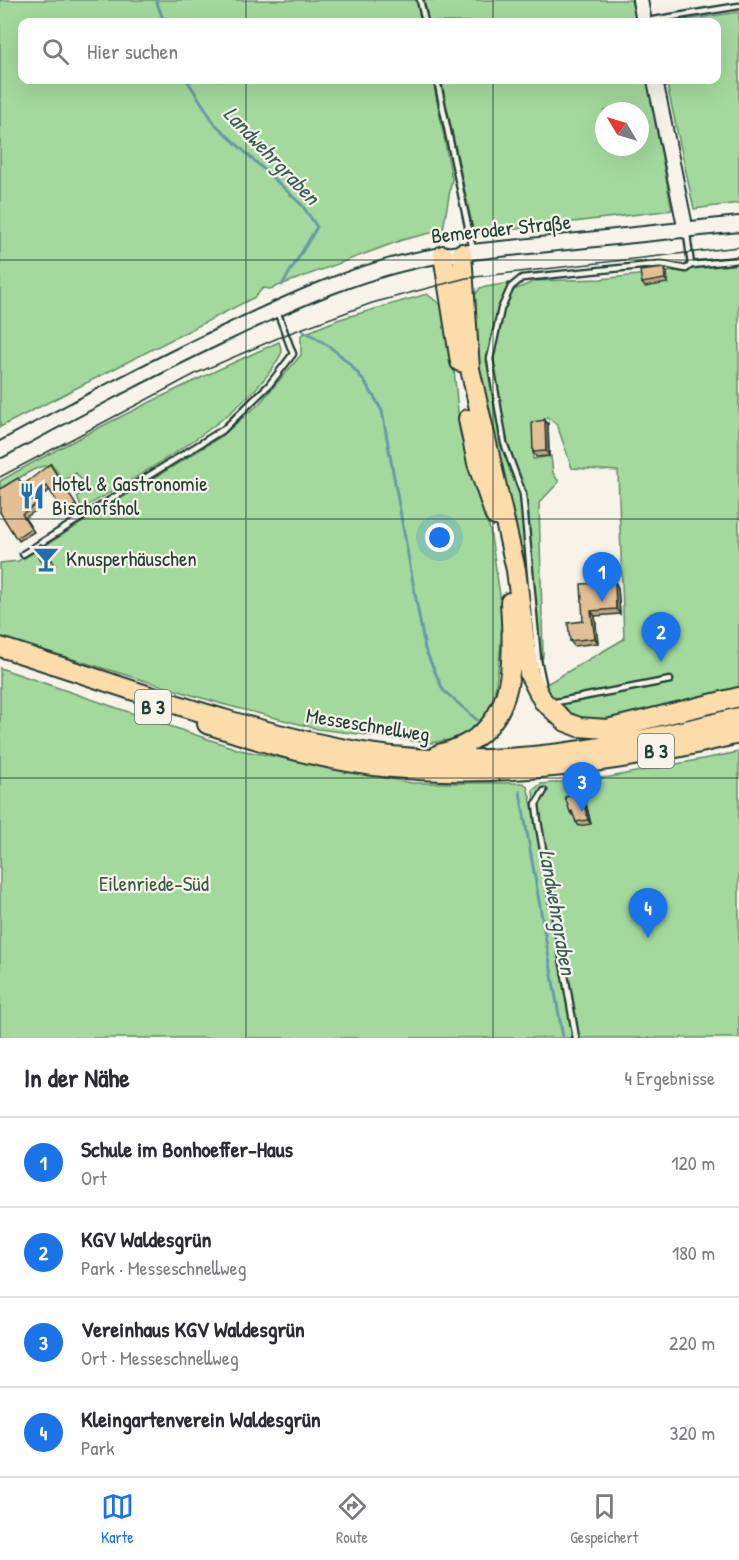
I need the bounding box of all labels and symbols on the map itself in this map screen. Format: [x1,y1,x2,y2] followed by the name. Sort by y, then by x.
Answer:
[217,99,328,212] water label: Landwehrgraben
[595,102,649,156] north arrow
[430,207,572,250] street label: Bemeroder Straße
[52,469,208,522] place label: Hotel & Gastronomie Bischofshol
[17,481,47,511] restaurant icon: Hotel & Gastronomie Bischofshol
[425,523,454,552] your location
[31,544,61,574] bar icon: Knusperhäuschen
[66,544,197,573] place label: Knusperhäuschen
[582,552,622,602] pin: 1
[642,612,680,662] pin: 2
[135,690,171,724] road number: B 3
[304,700,432,749] street label: Messeschnellweg
[638,734,674,768] road number: B 3
[562,762,602,812] pin: 3
[532,847,584,979] water label: Landwehrgraben
[99,869,209,898] park label: Eilenriede-Süd
[628,888,668,938] pin: 4

